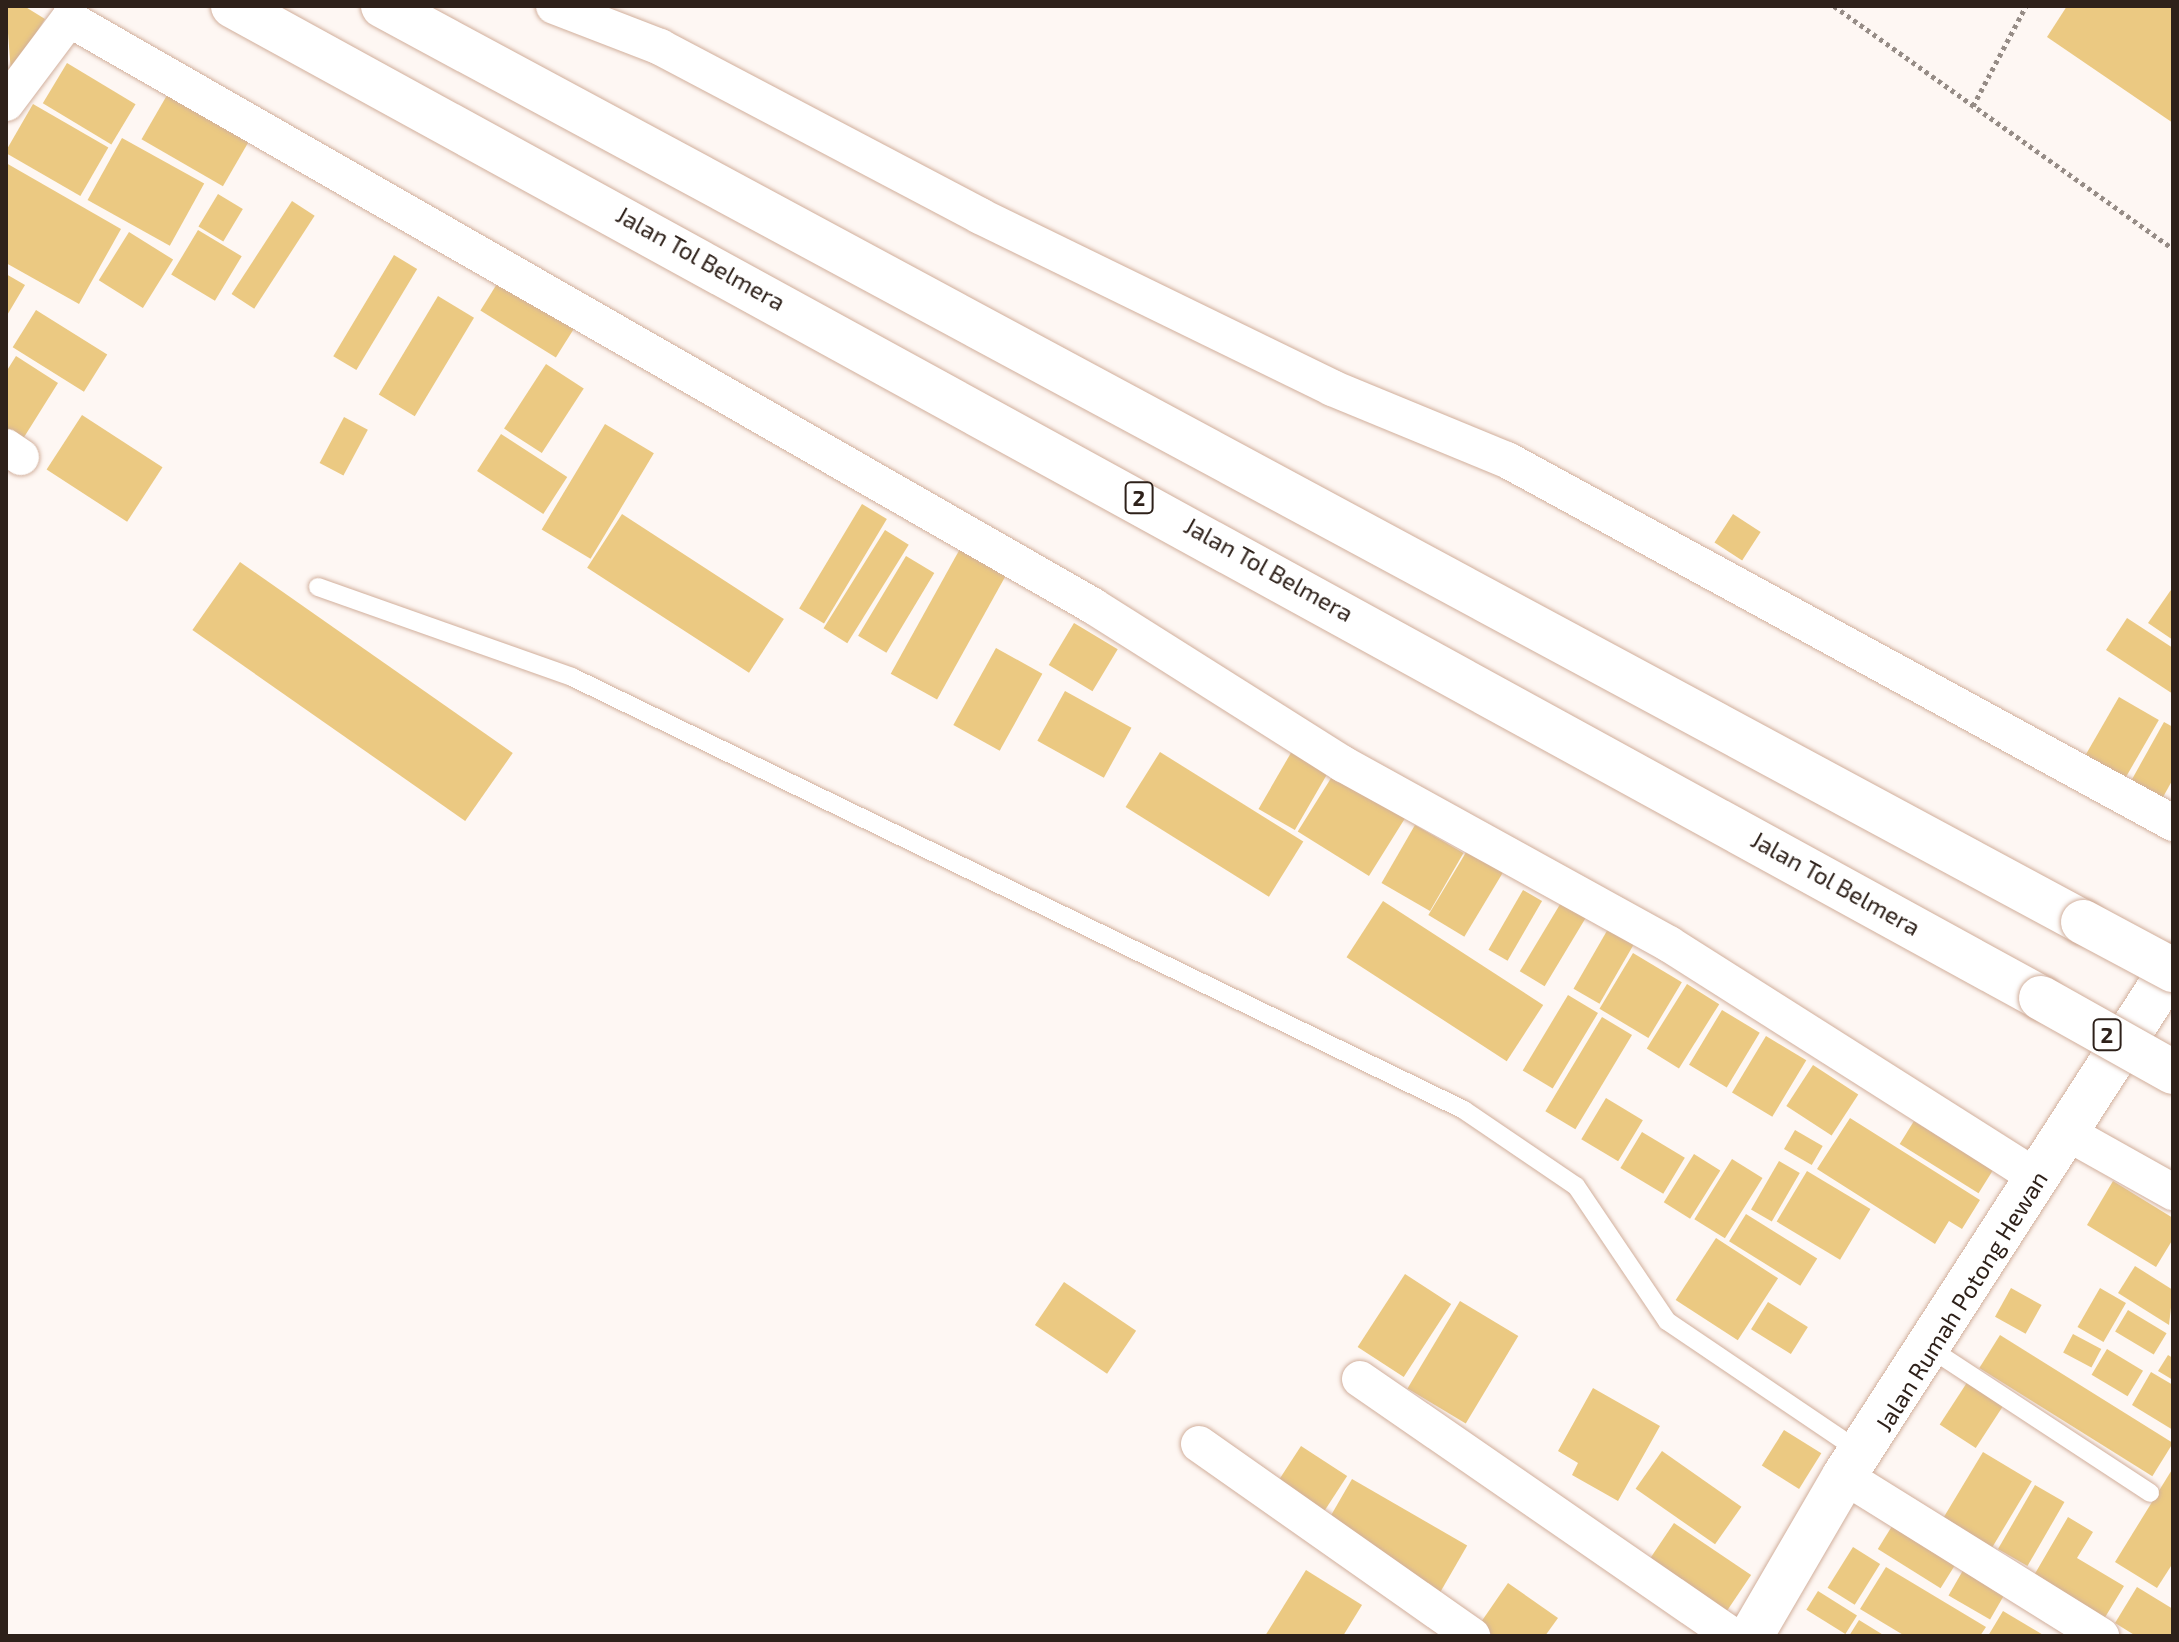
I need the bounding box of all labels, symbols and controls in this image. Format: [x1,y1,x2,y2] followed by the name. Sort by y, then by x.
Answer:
[611,199,791,317] street label: Jalan Tol Belmera
[1123,480,1155,516] road number: 2
[1179,510,1359,628] street label: Jalan Tol Belmera
[1746,824,1926,942] street label: Jalan Tol Belmera
[2091,1017,2123,1053] road number: 2
[1869,1165,2053,1437] street label: Jalan Rumah Potong Hewan

